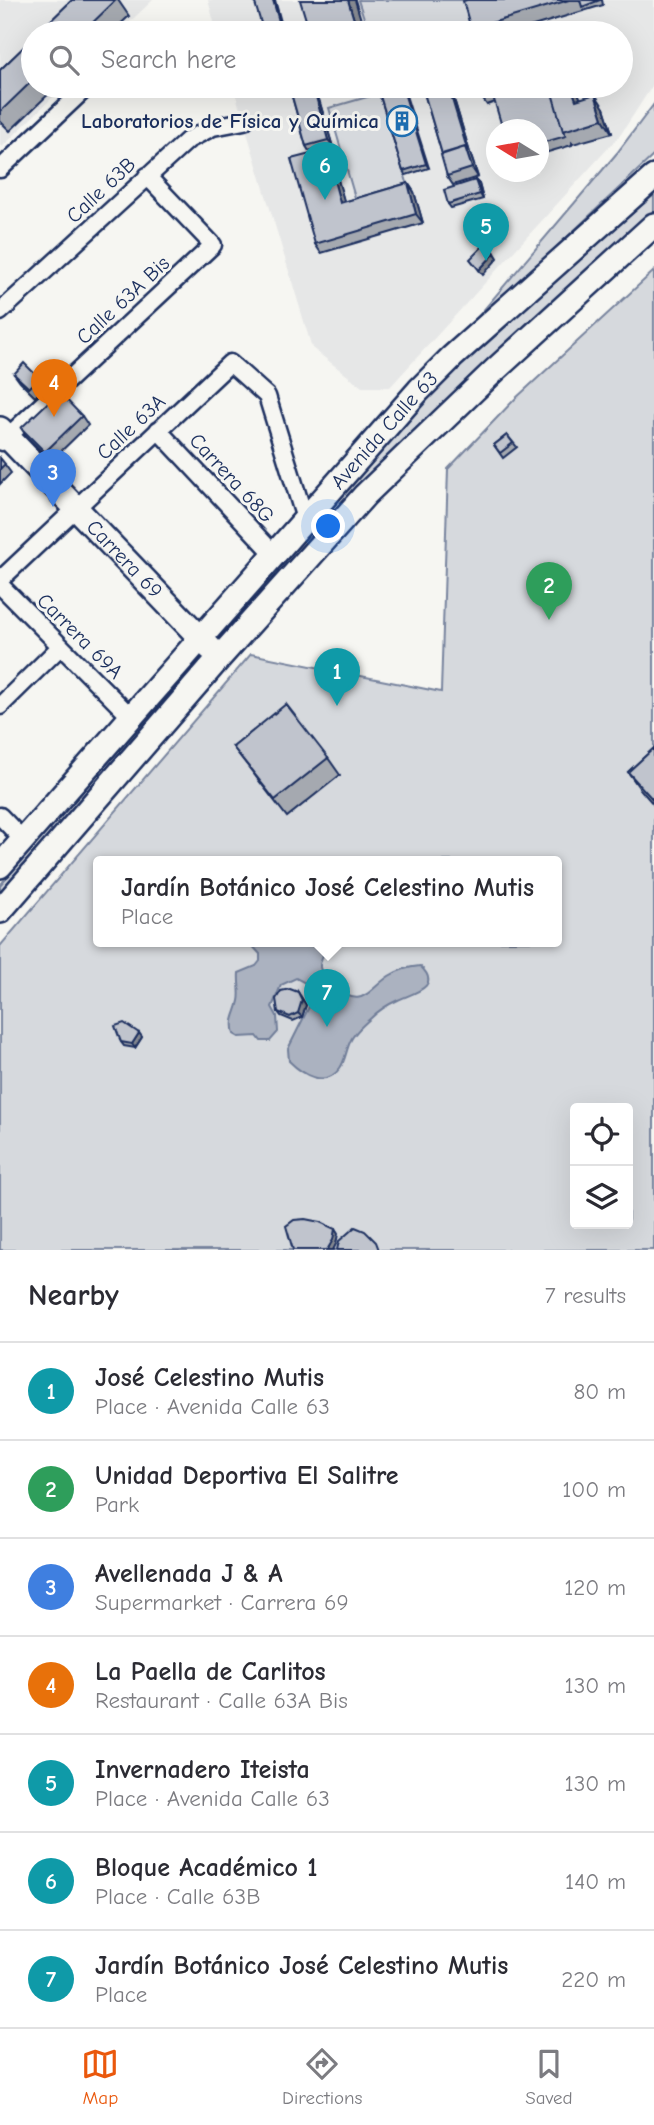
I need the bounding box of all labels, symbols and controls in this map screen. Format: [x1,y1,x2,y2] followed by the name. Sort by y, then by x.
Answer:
[21,21,633,98] search box
[45,41,83,79] icon: search
[101,45,236,75] text: Search here
[385,104,419,138] building icon: Laboratorios de Física y Química
[81,109,379,133] place label: Laboratorios de Física y Química
[486,119,549,182] north arrow
[302,142,348,200] pin: 6
[62,152,140,228] street label: Calle 63B
[463,203,509,261] pin: 5
[72,251,174,349] street label: Calle 63A Bis
[31,359,77,417] pin: 4
[326,366,443,494] street label: Avenida Calle 63
[92,389,170,465] street label: Calle 63A
[185,428,279,528] street label: Carrera 68G
[30,449,76,507] pin: 3
[311,509,345,543] your location
[82,515,167,603] street label: Carrera 69
[526,562,572,620] pin: 2
[32,588,128,684] street label: Carrera 69A
[314,648,360,706] pin: 1
[93,856,562,947] popup
[121,873,534,903] text: Jardín Botánico José Celestino Mutis
[121,903,173,930] text: Place
[304,969,350,1027] pin: 7
[570,1103,633,1229] map controls
[570,1103,633,1166] button: locate
[570,1166,633,1229] button: layers
[28,1278,119,1313] text: Nearby
[545,1282,626,1309] text: 7 results
[95,1363,324,1393] text: José Celestino Mutis
[46,1378,56,1405] text: 1
[573,1378,626,1405] text: 80 m
[95,1393,330,1420] text: Place · Avenida Calle 63
[95,1461,398,1491] text: Unidad Deportiva El Salitre
[45,1476,57,1503] text: 2
[562,1476,626,1503] text: 100 m
[95,1491,139,1518] text: Park
[95,1559,283,1589] text: Avellenada J & A
[45,1574,57,1601] text: 3
[564,1574,626,1601] text: 120 m
[95,1589,349,1616] text: Supermarket · Carrera 69
[95,1657,326,1687] text: La Paella de Carlitos
[46,1672,56,1699] text: 4
[565,1672,626,1699] text: 130 m
[95,1687,348,1714] text: Restaurant · Calle 63A Bis
[95,1755,310,1785] text: Invernadero Iteista
[45,1770,57,1797] text: 5
[565,1770,626,1797] text: 130 m
[95,1785,330,1812] text: Place · Avenida Calle 63
[95,1853,318,1883] text: Bloque Académico 1
[45,1868,57,1895] text: 6
[565,1868,626,1895] text: 140 m
[95,1883,260,1910] text: Place · Calle 63B
[95,1951,508,1981] text: Jardín Botánico José Celestino Mutis
[46,1966,56,1993] text: 7
[561,1966,626,1993] text: 220 m
[95,1981,147,2008] text: Place
[81,2045,119,2109] tab: Map
[282,2045,362,2109] tab: Directions
[525,2045,573,2109] tab: Saved

